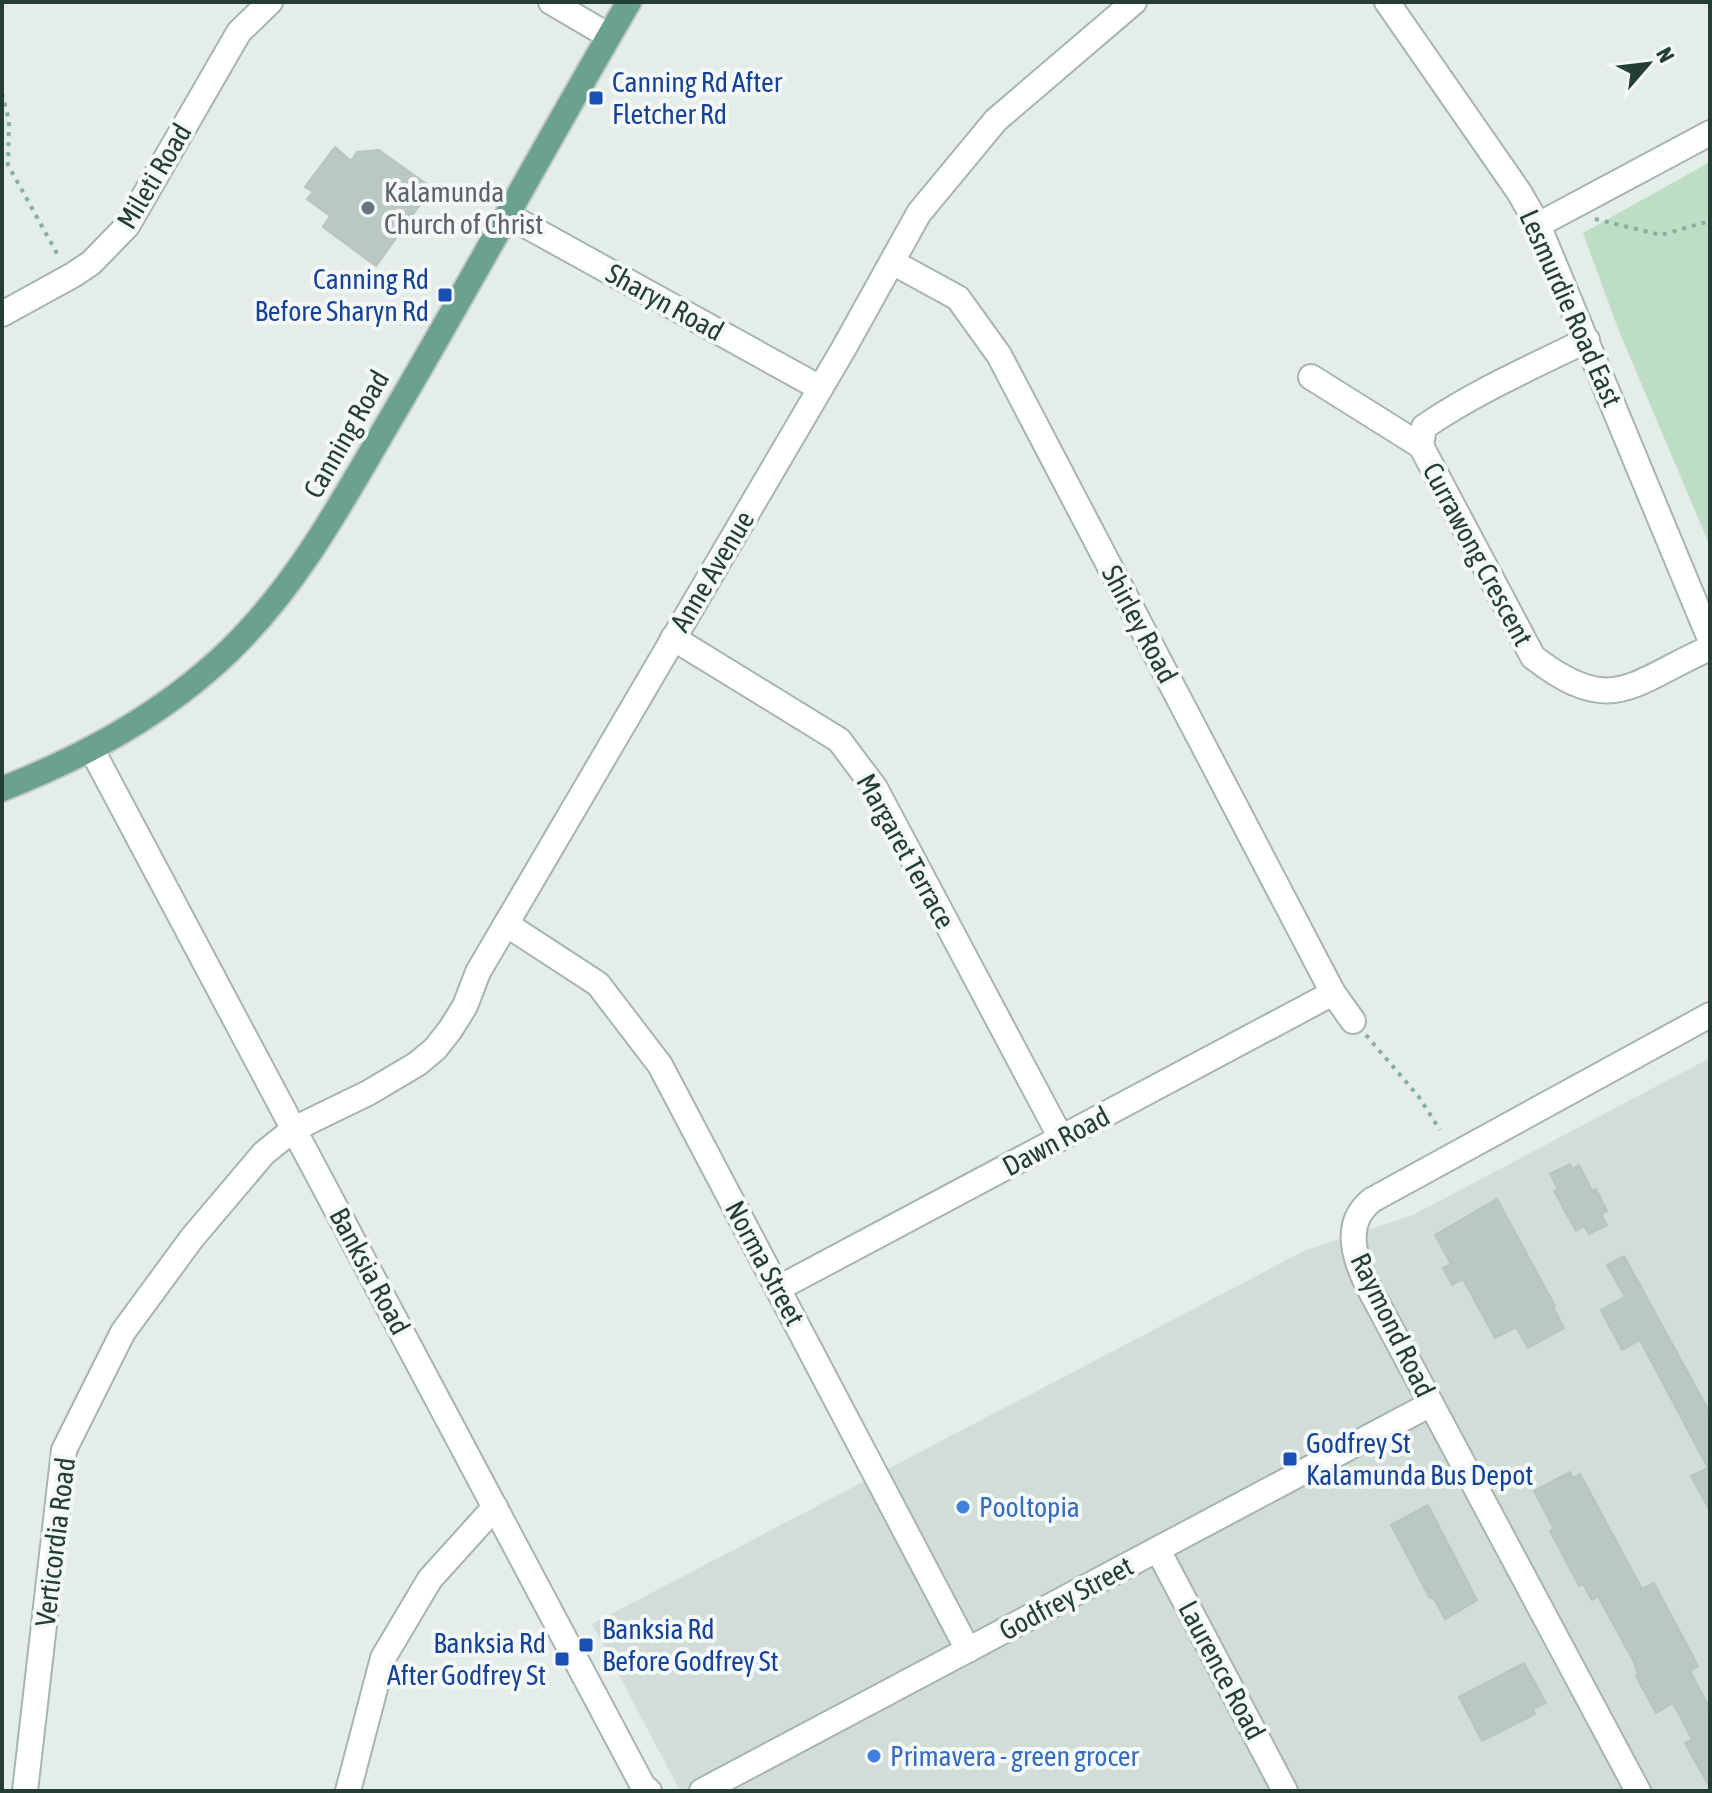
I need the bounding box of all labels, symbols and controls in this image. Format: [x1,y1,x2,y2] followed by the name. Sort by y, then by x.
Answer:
[1608,24,1688,104] north arrow
[1651,43,1680,66] text: N
[612,66,783,130] place label: Canning Rd After Fletcher Rd
[587,89,605,107] marker: Canning Rd After Fletcher Rd
[110,118,198,234] street label: Mileti Road
[384,176,543,240] place label: Kalamunda Church of Christ
[359,199,377,217] marker: Kalamunda Church of Christ
[1513,205,1629,411] street label: Lesmurdie Road East
[601,257,729,347] street label: Sharyn Road
[254,263,429,327] place label: Canning Rd Before Sharyn Rd
[436,286,454,304] marker: Canning Rd Before Sharyn Rd
[297,364,395,504] street label: Canning Road
[1416,457,1540,651] street label: Currawong Crescent
[664,505,760,637] street label: Anne Avenue
[1096,560,1184,688] street label: Shirley Road
[850,768,962,934] street label: Margaret Terrace
[997,1100,1115,1182] street label: Dawn Road
[719,1195,811,1331] street label: Norma Street
[323,1202,417,1340] street label: Banksia Road
[1344,1248,1442,1402] street label: Raymond Road
[1306,1427,1533,1491] place label: Godfrey St Kalamunda Bus Depot
[1281,1450,1299,1468] marker: Godfrey St Kalamunda Bus Depot
[29,1456,81,1628] street label: Verticordia Road
[979,1491,1080,1523] place label: Pooltopia
[954,1498,972,1516] marker: Pooltopia
[994,1549,1138,1647] street label: Godfrey Street
[1172,1595,1272,1745] street label: Laurence Road
[602,1613,779,1677] place label: Banksia Rd Before Godfrey St
[387,1627,546,1691] place label: Banksia Rd After Godfrey St
[577,1636,595,1654] marker: Banksia Rd Before Godfrey St
[553,1650,571,1668] marker: Banksia Rd After Godfrey St
[890,1740,1139,1772] place label: Primavera - green grocer
[865,1747,883,1765] marker: Primavera - green grocer

